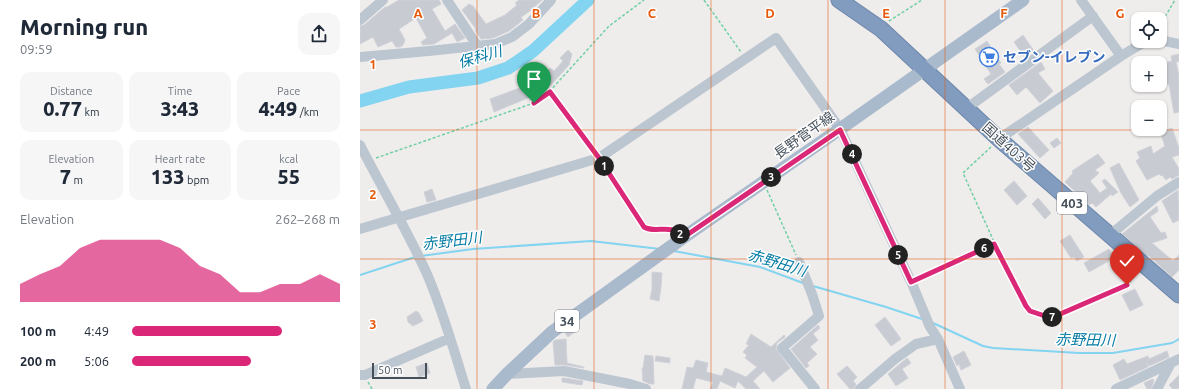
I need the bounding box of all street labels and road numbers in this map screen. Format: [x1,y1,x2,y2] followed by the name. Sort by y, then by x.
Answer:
[771,108,837,162] street label: 長野菅平線
[979,119,1039,175] street label: 国道403号
[1057,192,1087,214] road number: 403
[555,310,579,332] road number: 34

